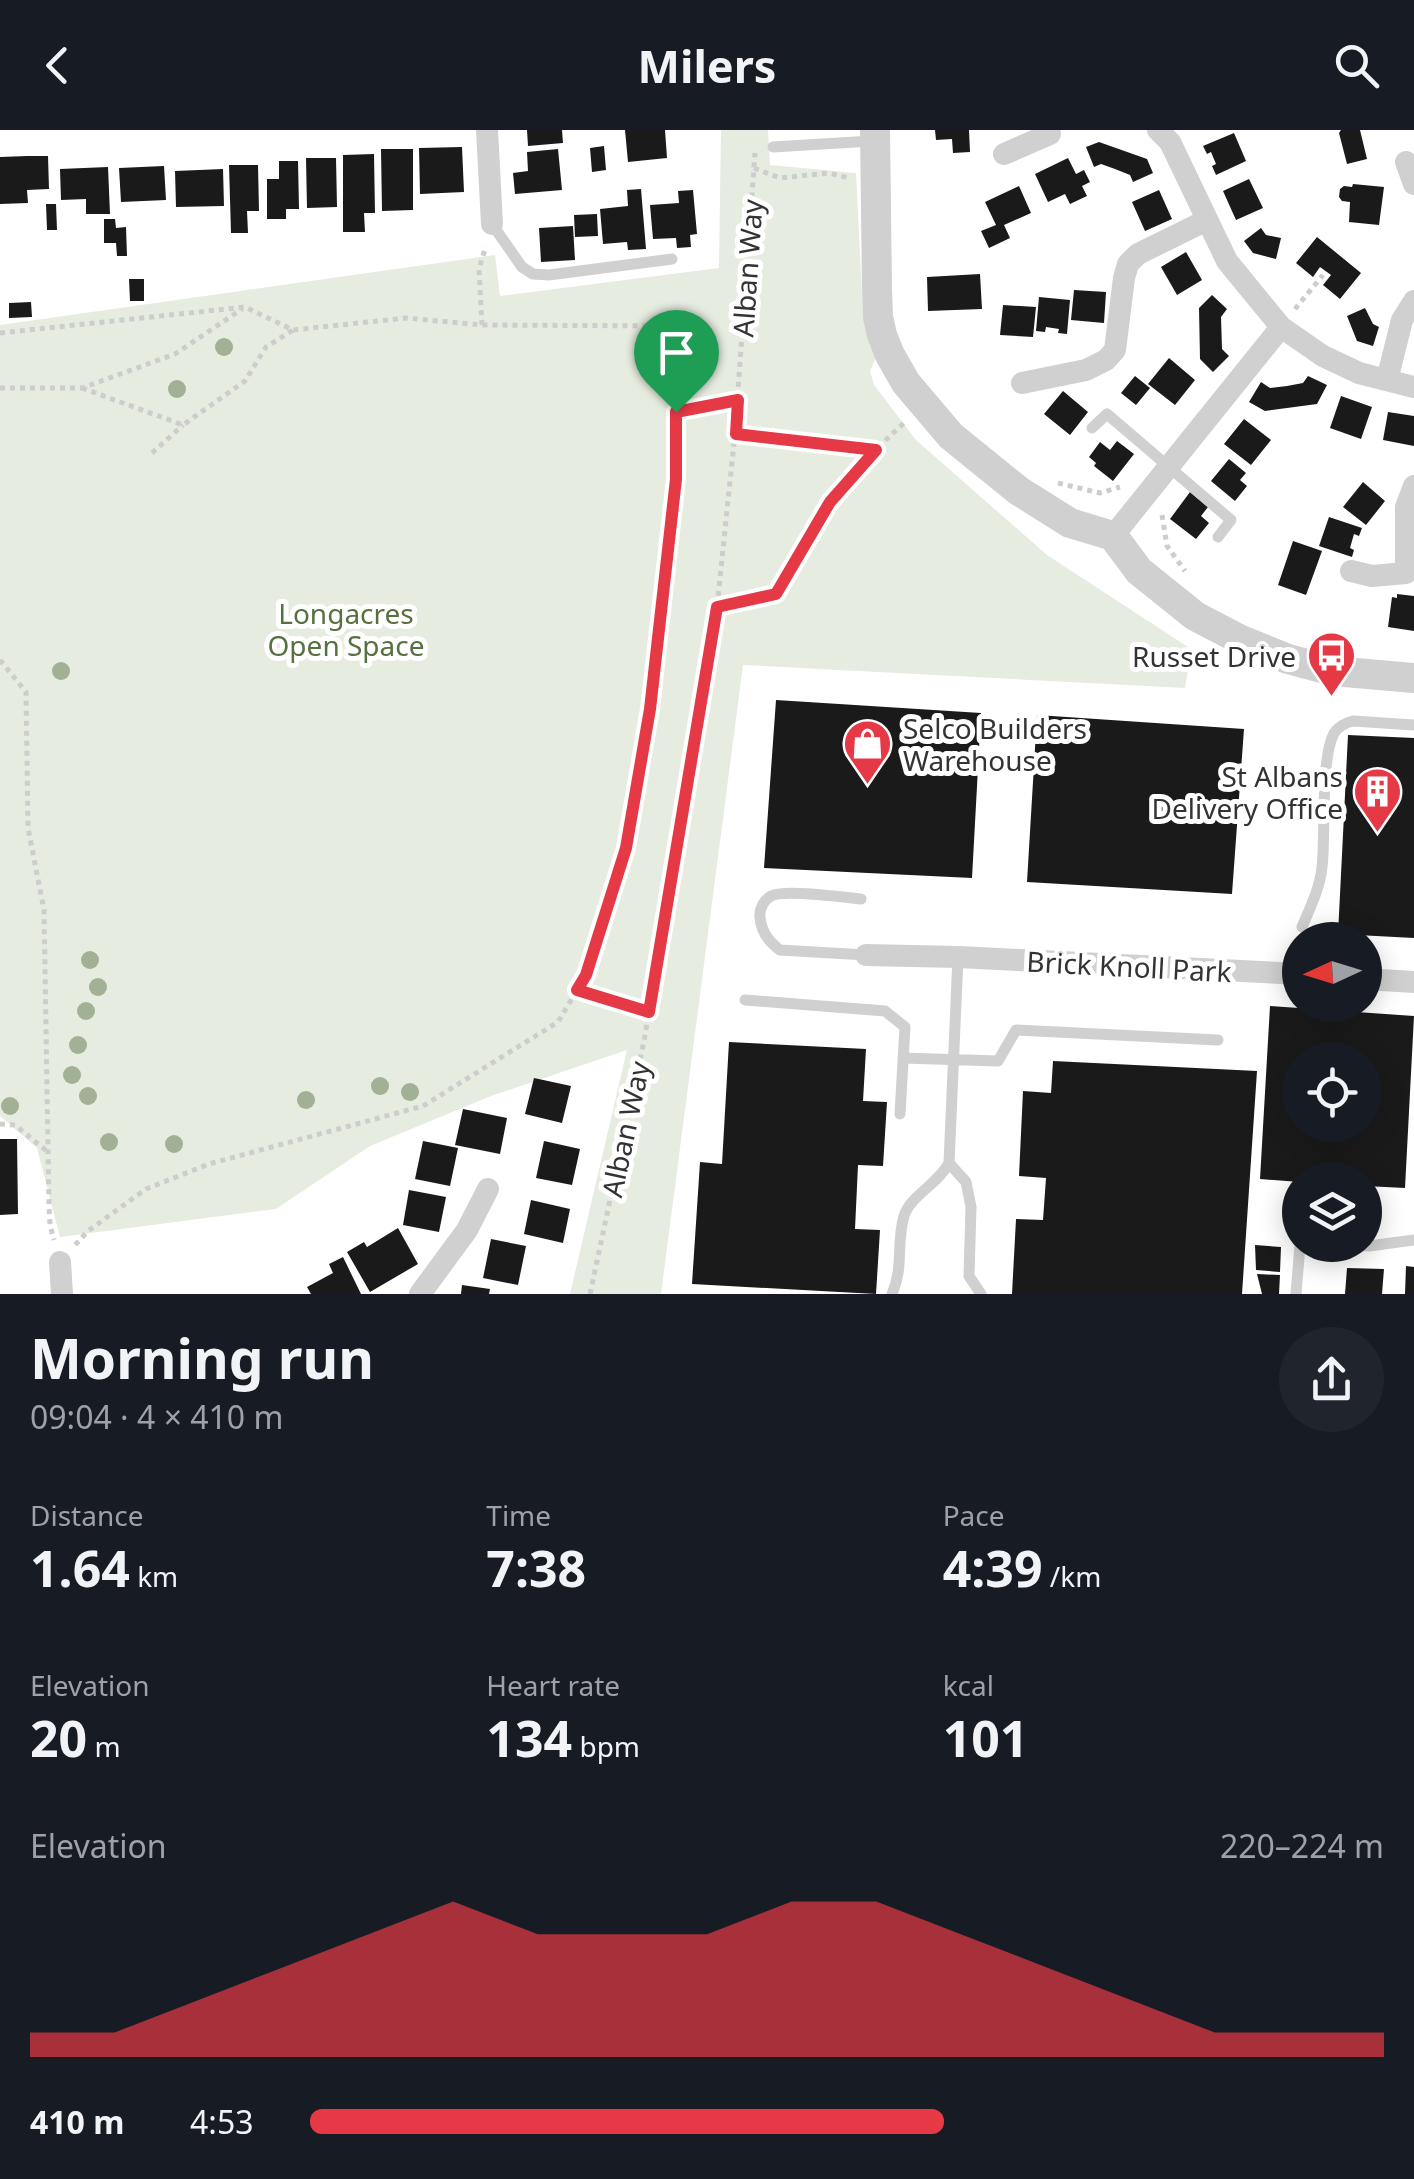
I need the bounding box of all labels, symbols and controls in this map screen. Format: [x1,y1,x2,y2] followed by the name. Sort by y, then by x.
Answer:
[638,35,776,96] text: Milers
[30,38,85,93] icon: back
[1329,38,1384,93] icon: search
[723,197,771,338] street label: Alban Way
[634,310,719,413] pin
[649,325,704,380] icon: arrive
[268,594,425,664] park label: Longacres Open Space
[1305,630,1357,698] bus stop icon: Russet Drive
[1132,637,1296,675] place label: Russet Drive
[903,709,1087,779] place label: Selco Builders Warehouse
[842,718,894,786] shop icon: Selco Builders Warehouse
[1152,757,1343,827] place label: St Albans Delivery Office
[1352,766,1404,834] building icon: St Albans Delivery Office
[1282,922,1382,1022] north arrow
[1282,922,1382,1262] map controls
[1026,942,1232,990] street label: Brick Knoll Park
[1282,1042,1382,1142] button: locate
[592,1057,658,1200] street label: Alban Way
[1282,1162,1382,1262] button: layers
[30,1320,374,1395] text: Morning run
[1279,1327,1384,1432] button: share
[30,1395,283,1438] text: 09:04 · 4 × 410 m
[30,1496,143,1534] text: Distance
[486,1496,551,1534] text: Time
[943,1496,1005,1534] text: Pace
[30,1534,130,1602] text: 1.64
[486,1534,586,1602] text: 7:38
[943,1534,1043,1602] text: 4:39
[130,1557,178,1595] text: km
[1043,1557,1101,1595] text: /km
[30,1666,150,1704] text: Elevation
[486,1666,620,1704] text: Heart rate
[943,1666,994,1704] text: kcal
[30,1704,87,1772] text: 20
[486,1704,572,1772] text: 134
[943,1704,1028,1772] text: 101
[87,1727,121,1765] text: m
[572,1727,640,1765] text: bpm
[30,1824,167,1867] text: Elevation
[1220,1824,1384,1867] text: 220–224 m
[30,2100,124,2143] text: 410 m
[190,2100,254,2143] text: 4:53

